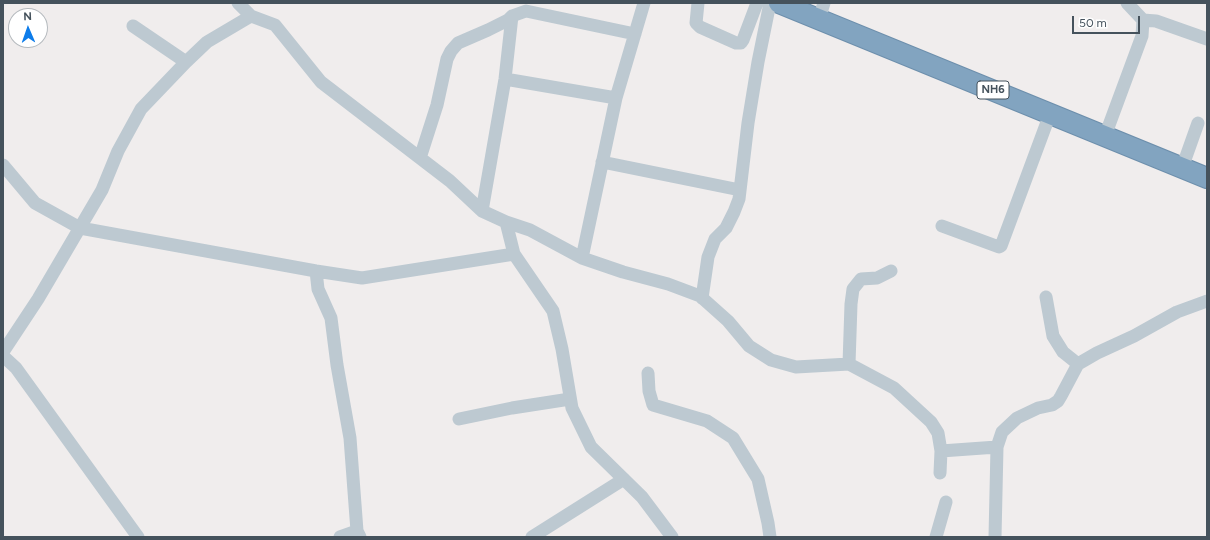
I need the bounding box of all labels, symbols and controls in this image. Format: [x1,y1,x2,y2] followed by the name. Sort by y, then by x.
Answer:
[8,8,48,48] north arrow
[1074,8,1142,34] scale bar
[23,10,32,23] text: N
[1079,16,1107,30] text: 50 m
[977,81,1009,99] road number: NH6

